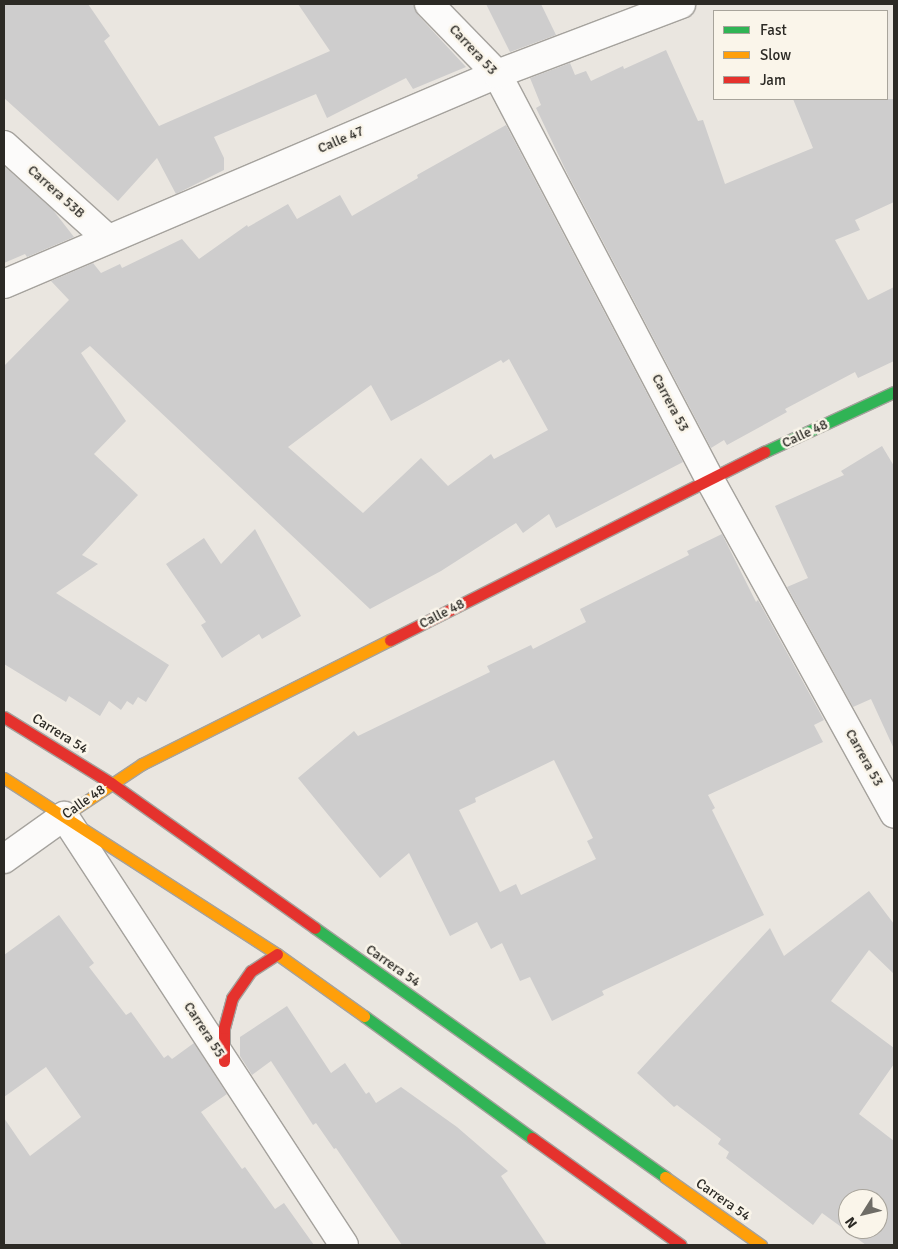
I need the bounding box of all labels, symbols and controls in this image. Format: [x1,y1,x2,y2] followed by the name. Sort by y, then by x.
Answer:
[713,10,888,100] legend
[445,21,501,79] street label: Carrera 53
[760,21,787,39] text: Fast
[760,46,791,64] text: Slow
[760,71,786,89] text: Jam
[315,123,367,157] street label: Calle 47
[24,162,88,222] street label: Carrera 53B
[648,371,692,435] street label: Carrera 53
[779,416,831,452] street label: Calle 48
[417,595,467,633] street label: Calle 48
[29,710,91,758] street label: Carrera 54
[841,726,887,790] street label: Carrera 53
[59,781,109,823] street label: Calle 48
[362,941,424,991] street label: Carrera 54
[180,999,228,1061] street label: Carrera 55
[692,1175,754,1225] street label: Carrera 54
[838,1189,888,1239] north arrow
[842,1214,861,1231] text: N

